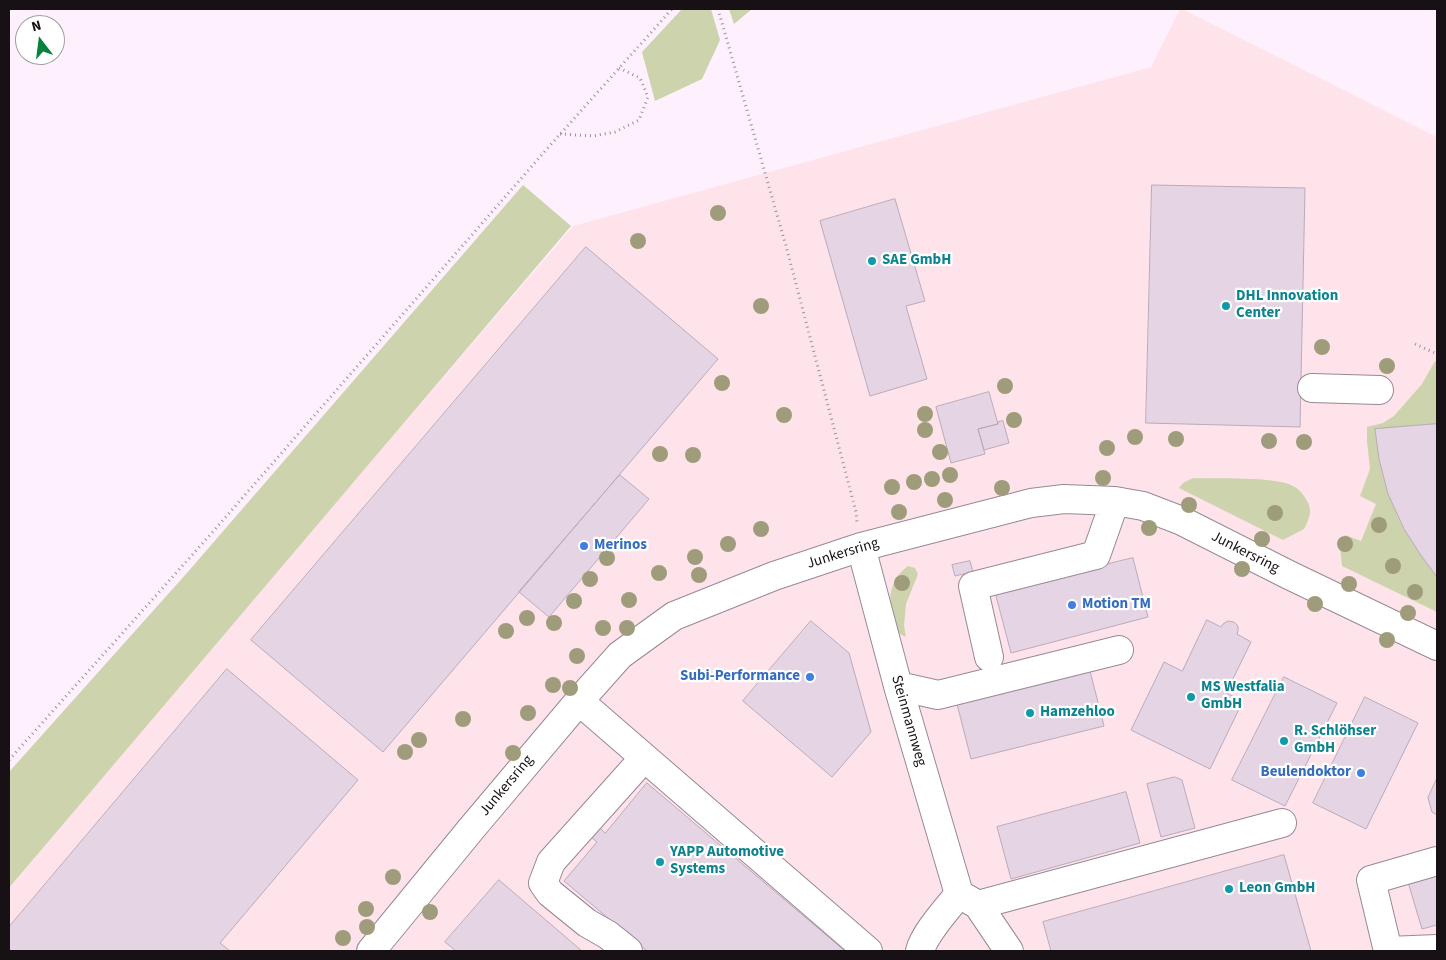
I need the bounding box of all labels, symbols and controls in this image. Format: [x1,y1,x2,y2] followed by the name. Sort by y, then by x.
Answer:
[15,15,65,65] north arrow
[29,16,43,37] text: N
[882,252,951,270] place label: SAE GmbH
[866,255,878,267] marker: SAE GmbH
[1236,288,1338,323] place label: DHL Innovation Center
[1220,300,1232,312] marker: DHL Innovation Center
[1208,528,1282,578] street label: Junkersring
[805,535,881,573] street label: Junkersring
[594,537,647,555] place label: Merinos
[578,540,590,552] marker: Merinos
[1082,596,1151,614] place label: Motion TM
[1066,599,1078,611] marker: Motion TM
[680,668,800,686] place label: Subi-Performance
[804,671,816,683] marker: Subi-Performance
[886,673,930,769] street label: Steinmannweg
[1201,679,1285,714] place label: MS Westfalia GmbH
[1185,691,1197,703] marker: MS Westfalia GmbH
[1040,704,1115,722] place label: Hamzehloo
[1024,707,1036,719] marker: Hamzehloo
[1294,723,1376,758] place label: R. Schlöhser GmbH
[1278,735,1290,747] marker: R. Schlöhser GmbH
[476,752,538,820] street label: Junkersring
[1261,764,1351,782] place label: Beulendoktor
[1355,767,1367,779] marker: Beulendoktor
[670,844,784,879] place label: YAPP Automotive Systems
[654,856,666,868] marker: YAPP Automotive Systems
[1239,880,1315,898] place label: Leon GmbH
[1223,883,1235,895] marker: Leon GmbH

